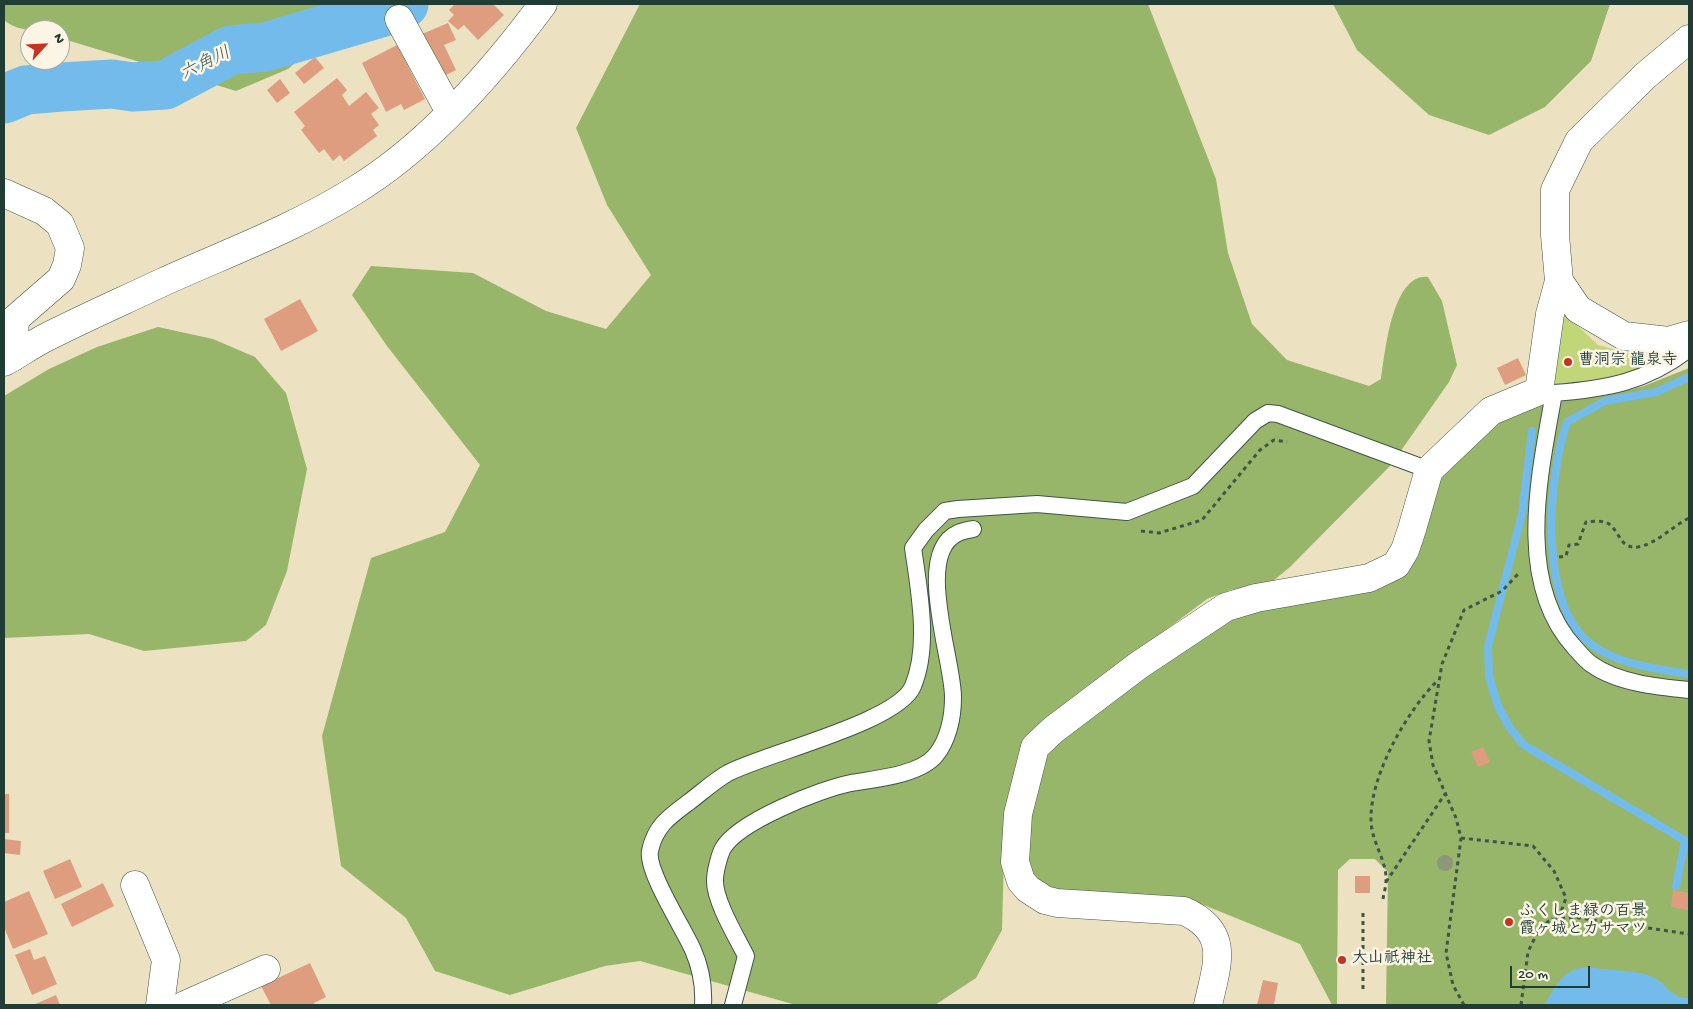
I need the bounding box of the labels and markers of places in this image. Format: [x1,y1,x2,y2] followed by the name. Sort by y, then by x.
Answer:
[1578,352,1678,372] place label: 曹洞宗 龍泉寺
[1562,356,1574,368] marker: 曹洞宗 龍泉寺
[1519,903,1647,941] place label: ふくしま緑の百景 霞ヶ城とカサマツ
[1503,916,1515,928] marker: ふくしま緑の百景 霞ヶ城とカサマツ
[1352,950,1432,970] place label: 大山祇神社
[1336,954,1348,966] marker: 大山祇神社

